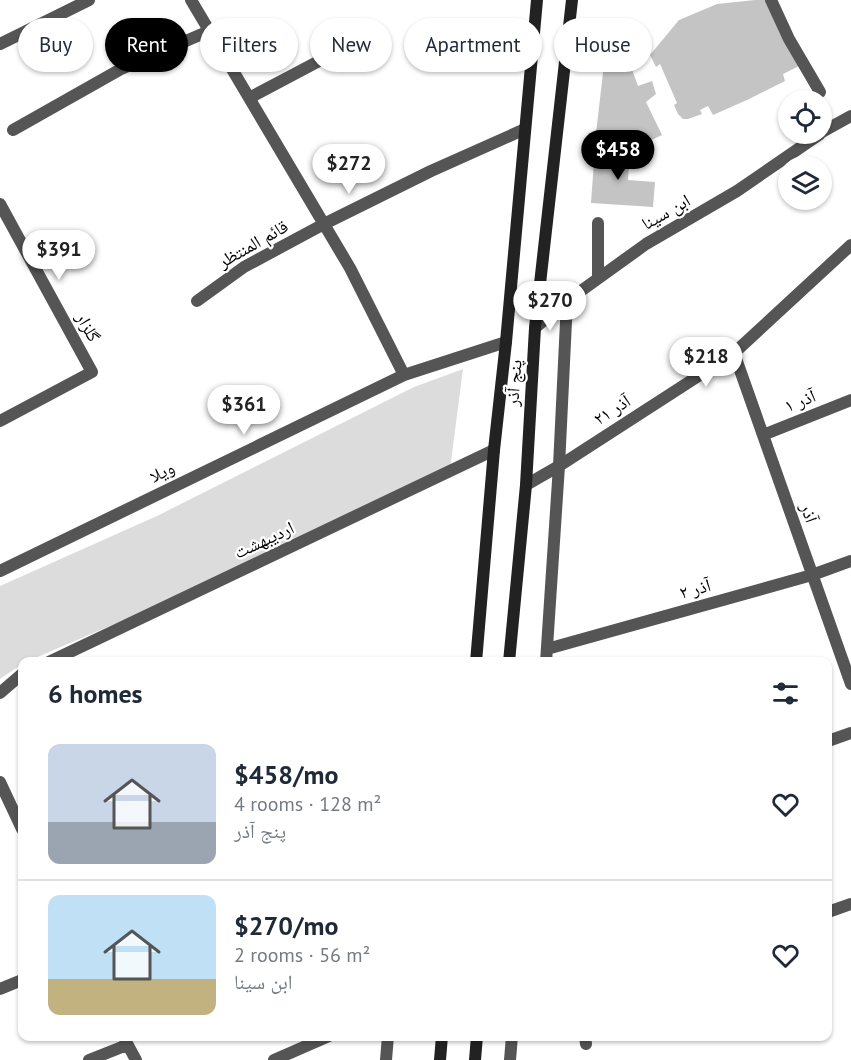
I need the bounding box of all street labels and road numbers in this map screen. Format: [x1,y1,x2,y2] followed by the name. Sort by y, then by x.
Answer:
[637,188,694,235] street label: ابن سینا
[213,214,292,274] street label: قائم المنتظر
[71,307,106,346] street label: گلزار
[500,359,528,408] street label: پنج آذر
[781,384,819,417] street label: آذر ۱
[589,389,635,430] street label: آذر ۲۱
[145,456,178,487] street label: ویلا
[795,499,824,526] street label: آذر
[230,516,297,563] street label: اردیبهشت
[677,573,714,604] street label: آذر ۲

